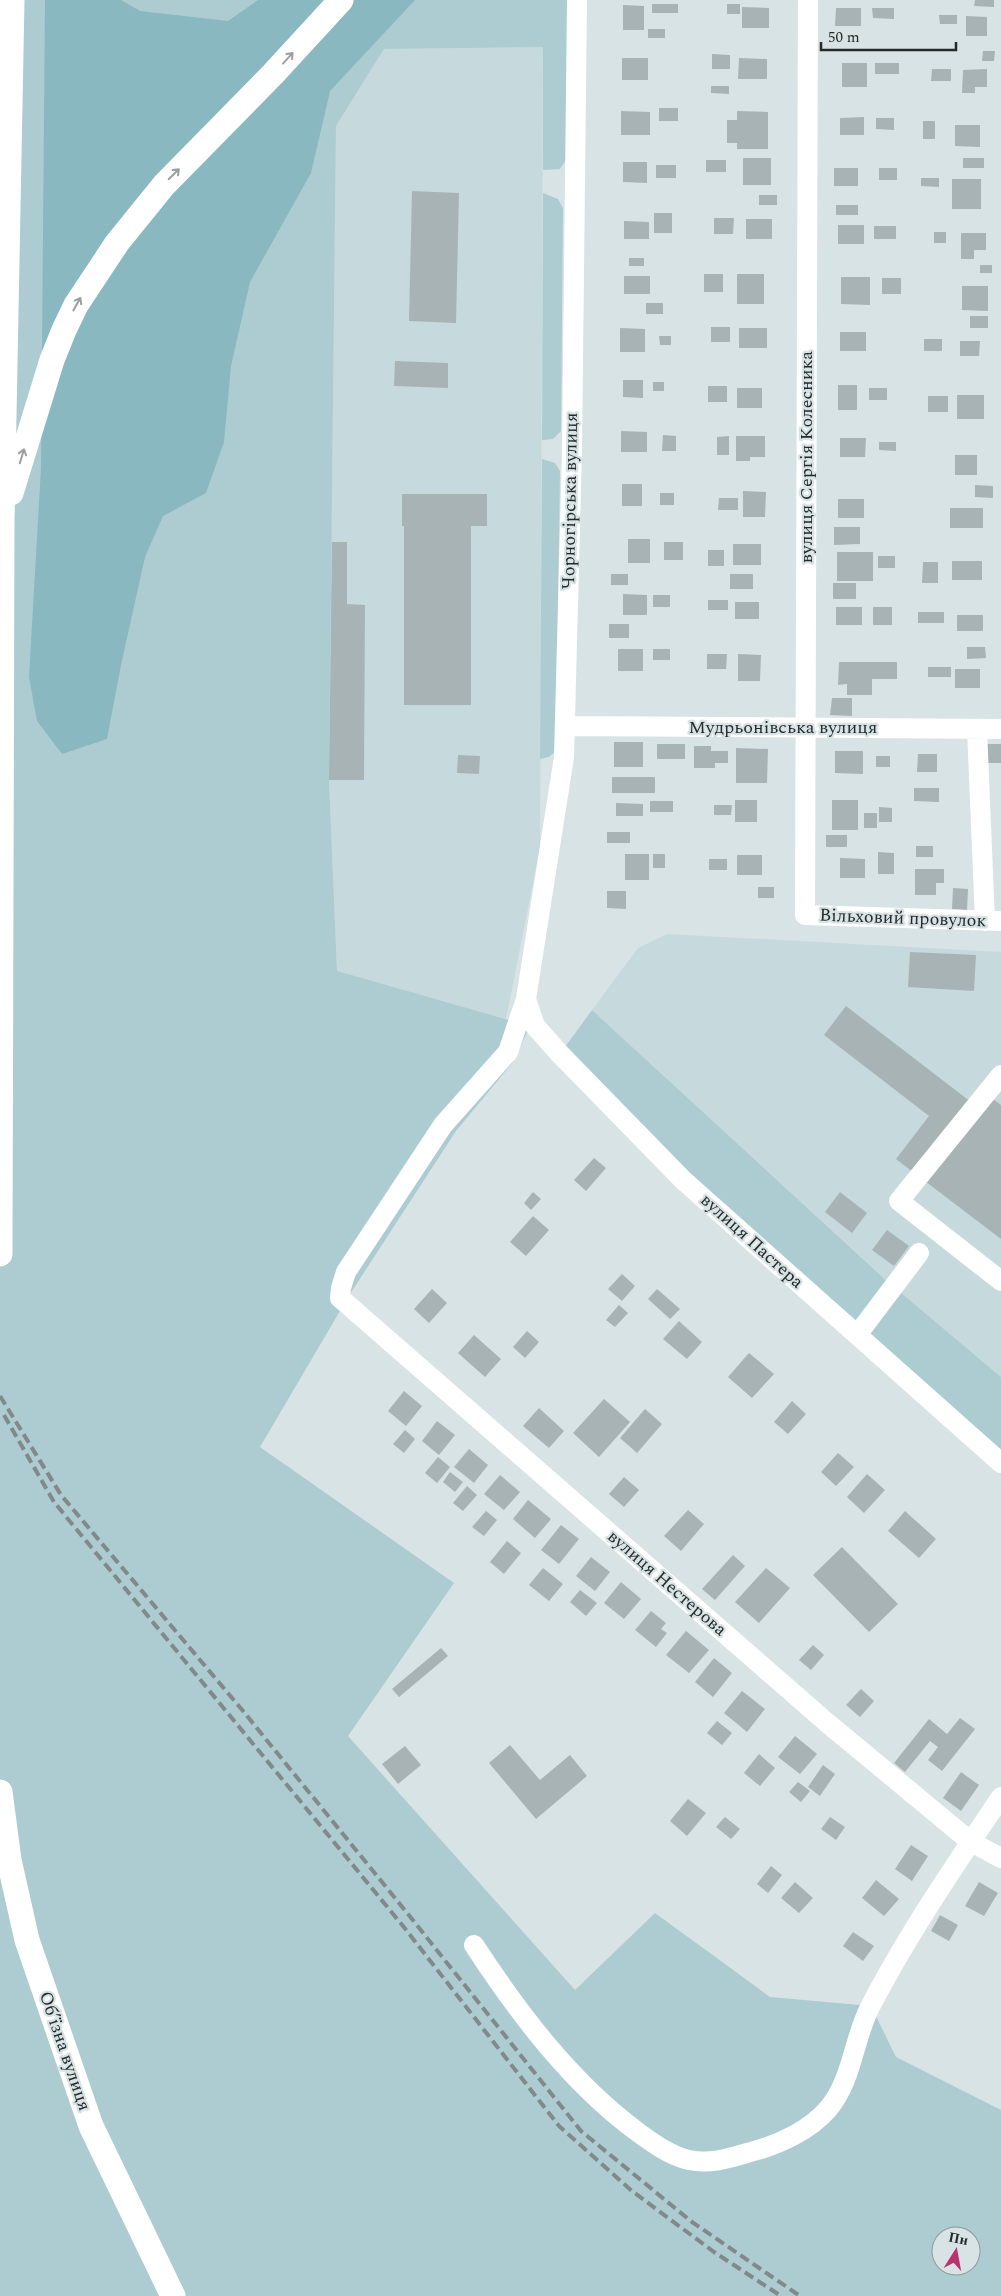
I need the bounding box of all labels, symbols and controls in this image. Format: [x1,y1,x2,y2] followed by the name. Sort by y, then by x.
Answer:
[821,20,956,52] scale bar
[828,26,860,49] text: 50 m
[282,52,294,65] one-way arrow
[168,168,180,180] one-way arrow
[72,296,82,311] one-way arrow
[793,351,820,563] street label: вулиця Сергія Колесника
[555,412,585,590] street label: Чорногірська вулиця
[18,449,28,465] one-way arrow
[689,714,878,741] street label: Мудрьонівська вулиця
[819,902,987,934] street label: Вільховий провулок
[694,1187,810,1295] street label: вулиця Пастера
[601,1523,733,1643] street label: вулиця Нестерова
[32,1988,98,2114] street label: Обʼїзна вулиця
[931,2226,981,2276] north arrow
[946,2226,970,2251] text: Пн

